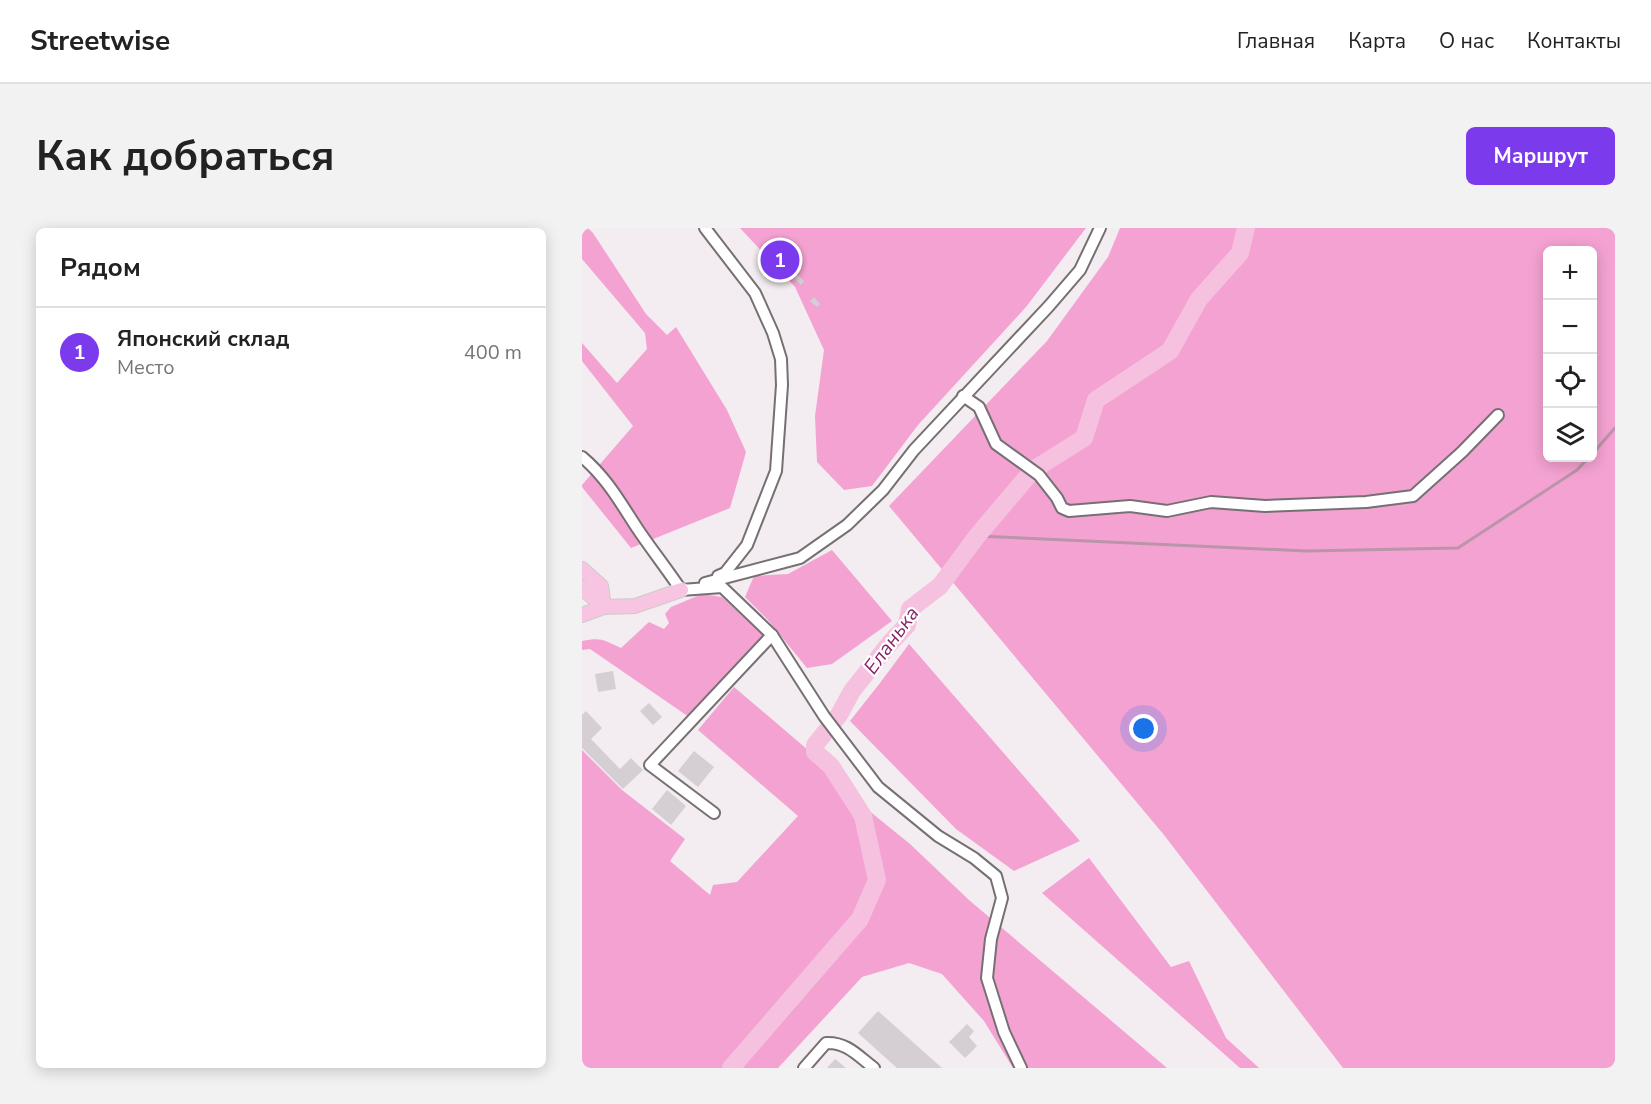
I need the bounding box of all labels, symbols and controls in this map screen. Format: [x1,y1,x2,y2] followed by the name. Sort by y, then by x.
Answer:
[30,22,170,60] text: Streetwise
[1237,27,1315,55] text: Главная
[1348,27,1406,55] text: Карта
[1439,27,1494,55] text: О нас
[1527,27,1621,55] text: Контакты
[1466,127,1615,185] button: Маршрут
[36,128,335,185] text: Как добраться
[760,237,800,282] pin: 1
[1543,246,1597,462] map controls
[1543,246,1597,300] button: +
[60,250,141,285] text: Рядом
[1543,300,1597,354] button: −
[117,324,289,354] text: Японский склад
[74,339,86,366] text: 1
[464,339,522,366] text: 400 m
[117,354,175,381] text: Место
[1543,354,1597,408] button: locate
[1543,408,1597,462] button: layers
[858,601,925,680] water label: Еланька
[1129,714,1158,743] your location

